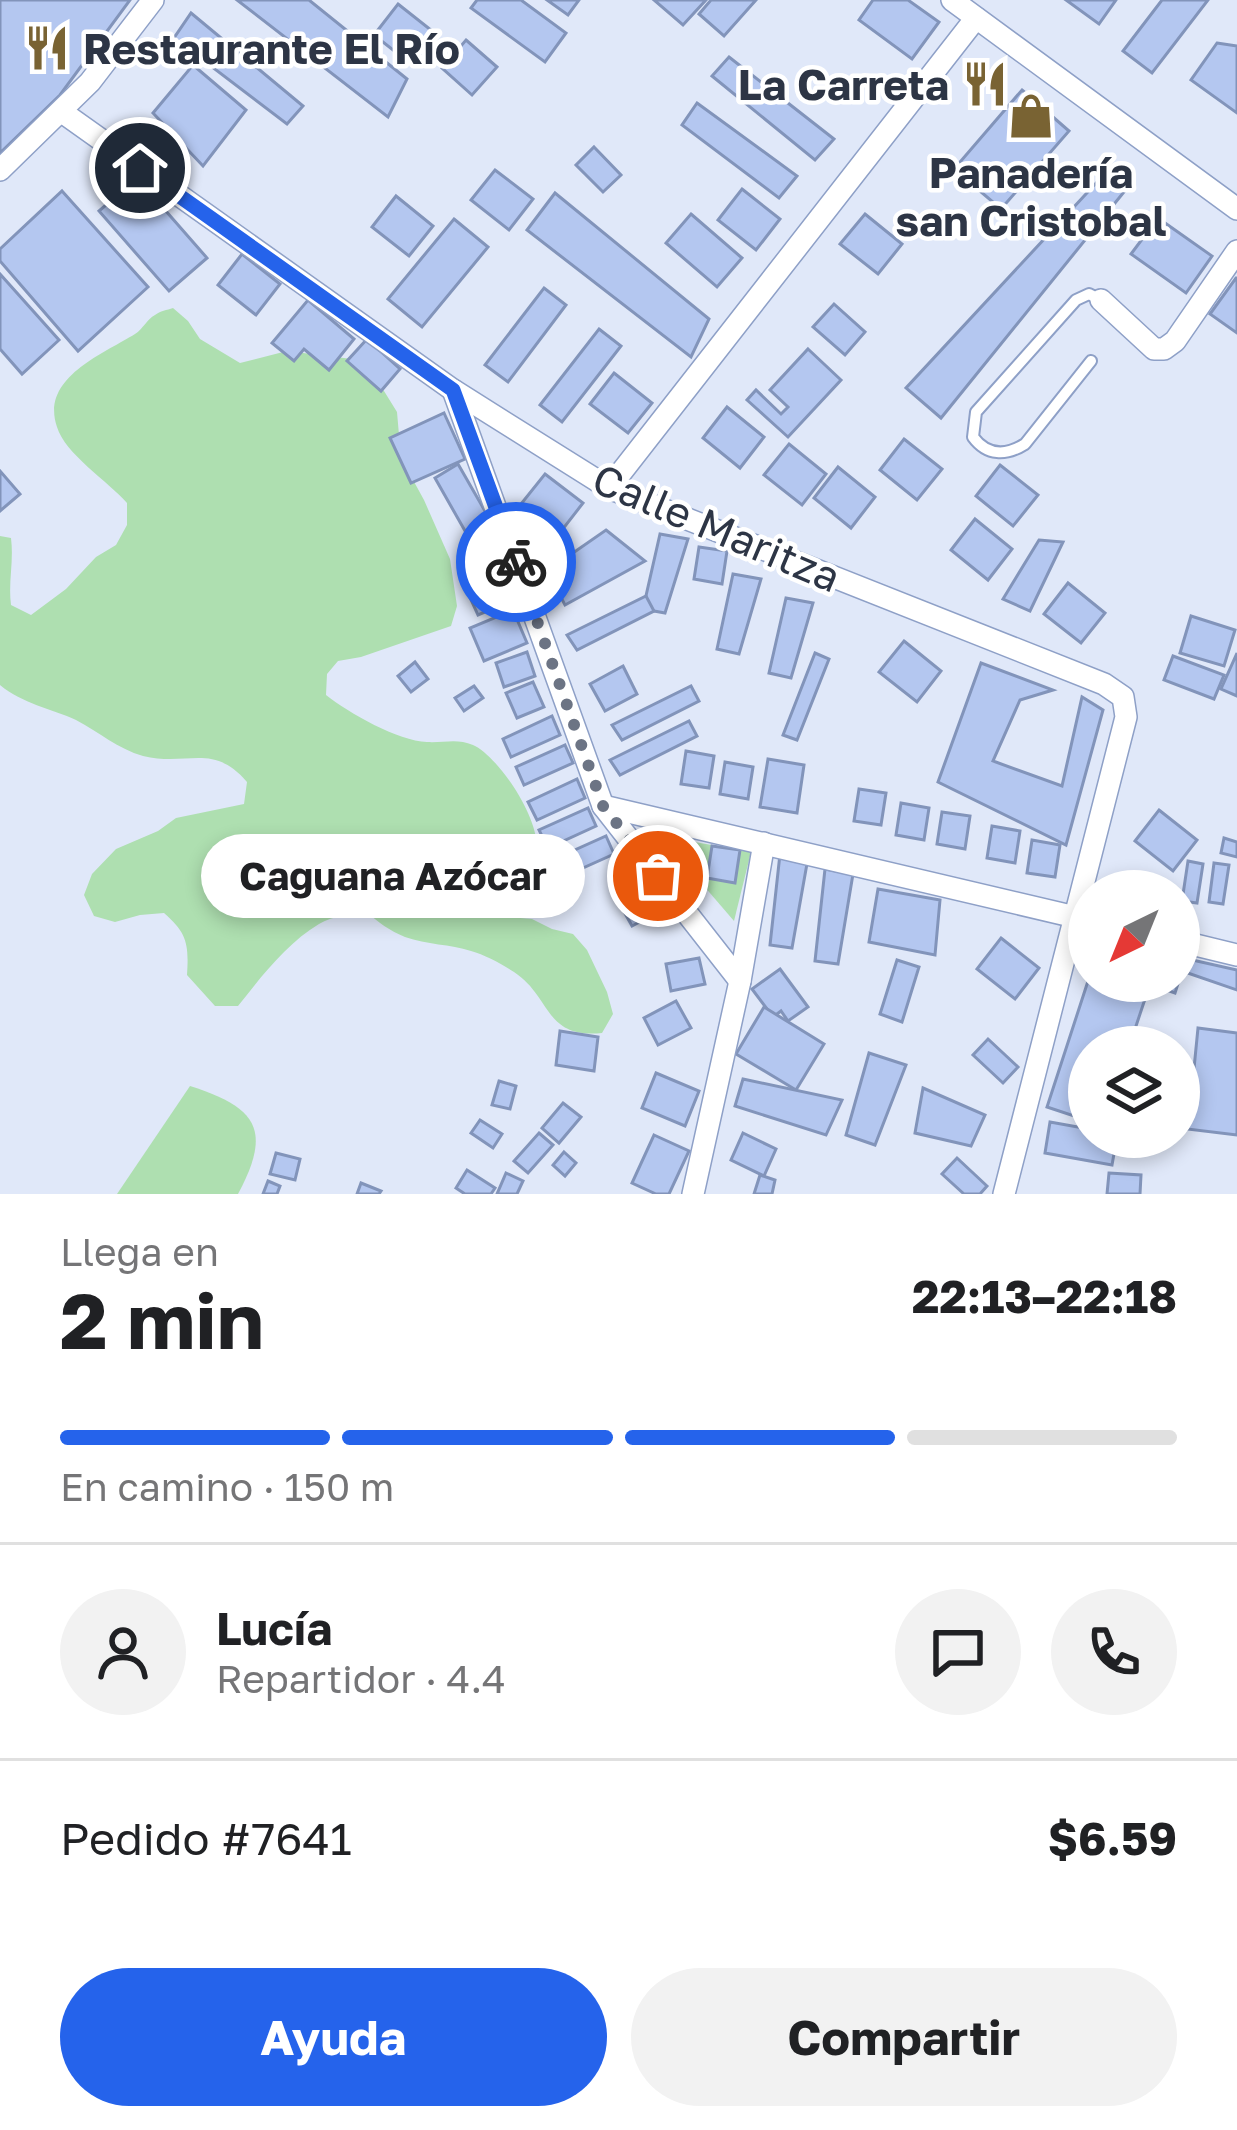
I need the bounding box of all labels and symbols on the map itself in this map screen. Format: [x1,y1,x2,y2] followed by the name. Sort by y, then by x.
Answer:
[22,23,72,73] restaurant icon: Restaurante El Río
[83,23,460,73] place label: Restaurante El Río
[738,59,949,109] place label: La Carreta
[960,59,1010,109] restaurant icon: La Carreta
[1006,91,1056,141] shop icon: Panadería san Cristobal
[89,117,191,219] pin
[895,147,1167,245] place label: Panadería san Cristobal
[586,452,848,602] street label: Calle Maritza
[456,502,576,622] courier
[607,825,709,927] pin
[202,834,586,918] callout: Caguana Azócar
[1068,870,1200,1002] north arrow

